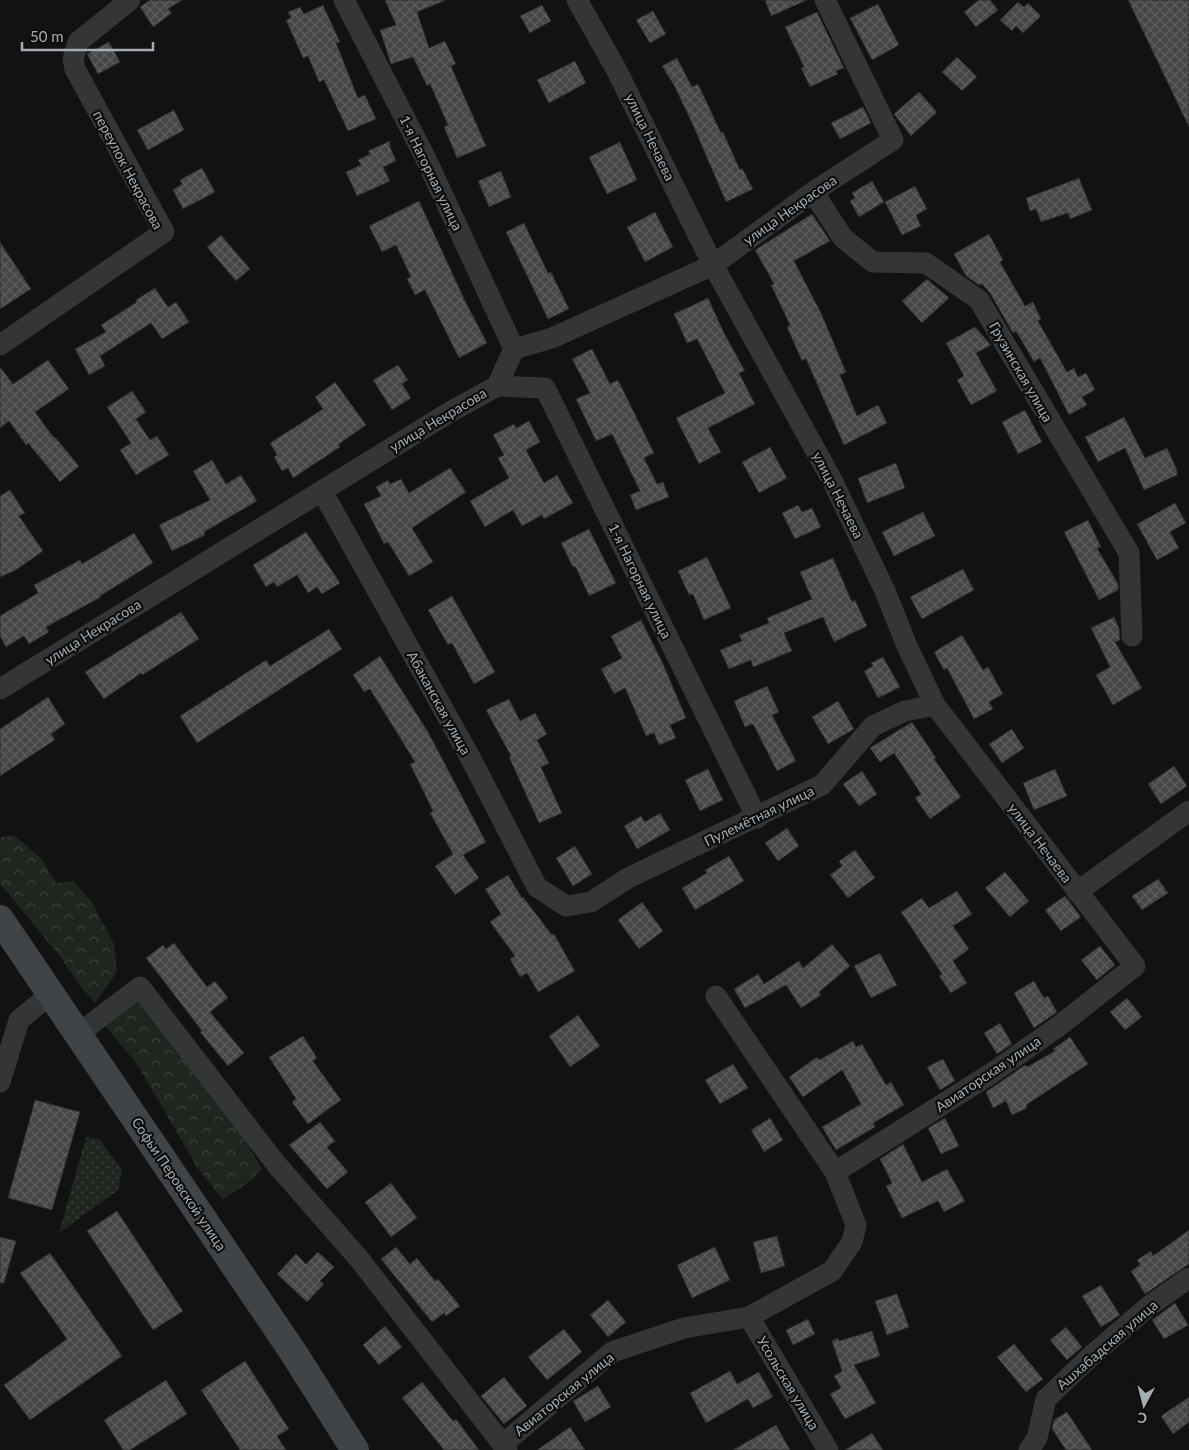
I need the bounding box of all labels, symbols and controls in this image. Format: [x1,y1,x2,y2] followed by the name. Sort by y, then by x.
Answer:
[22,20,154,52] scale bar
[30,27,64,45] text: 50 m
[622,90,679,183] street label: улица Нечаева
[90,107,167,232] street label: переулок Некрасова
[396,112,467,233] street label: 1-я Нагорная улица
[740,171,840,248] street label: улица Некрасова
[986,319,1057,425] street label: Грузинская улица
[386,384,489,455] street label: улица Некрасова
[809,449,868,541] street label: улица Нечаева
[605,520,676,641] street label: 1-я Нагорная улица
[42,595,144,668] street label: улица Некрасова
[404,648,475,758] street label: Абаканская улица
[701,782,817,850] street label: Пулемётная улица
[1005,800,1076,886] street label: улица Нечаева
[932,1032,1044,1115] street label: Авиаторская улица
[128,1114,230,1254] street label: Софьи Перовской улица
[1053,1296,1161,1393] street label: Ашхабадская улица
[754,1333,823,1433] street label: Усольская улица
[510,1348,617,1439] street label: Авиаторская улица
[1119,1380,1169,1430] north arrow
[1136,1409,1148,1427] text: С

